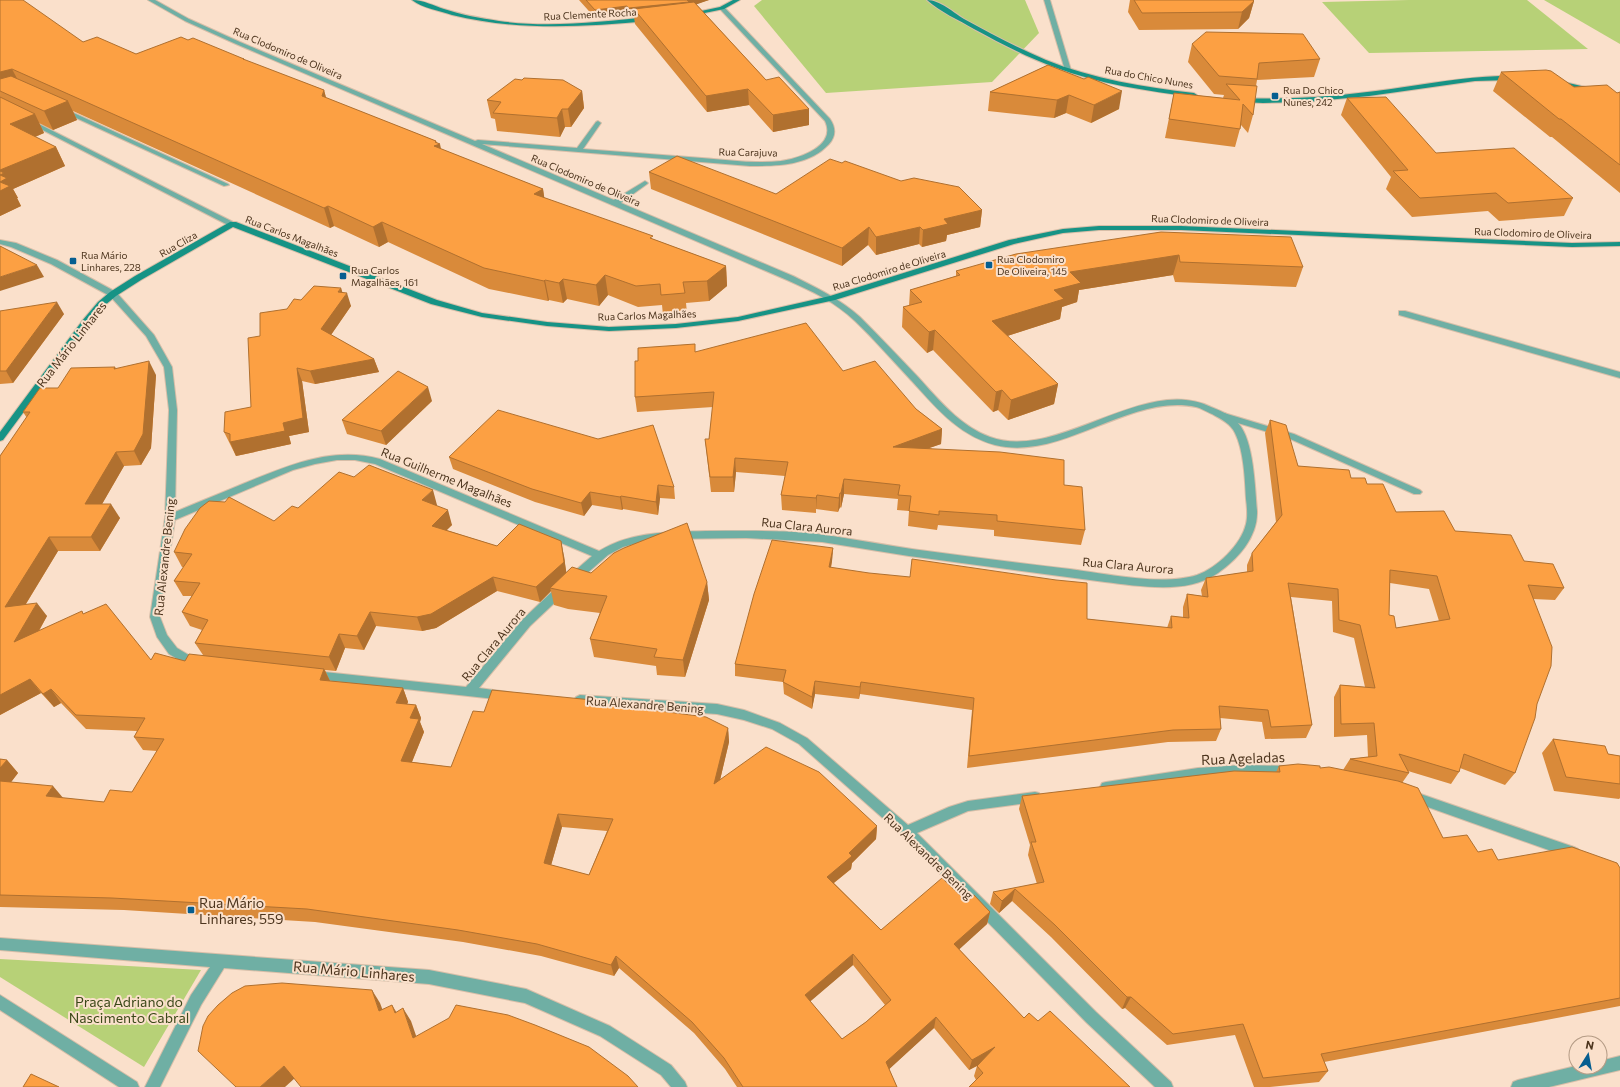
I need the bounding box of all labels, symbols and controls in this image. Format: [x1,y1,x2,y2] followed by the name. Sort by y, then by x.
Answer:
[543,6,637,22] street label: Rua Clemente Rocha
[231,24,345,82] street label: Rua Clodomiro de Oliveira
[1104,63,1195,91] street label: Rua do Chico Nunes
[1283,84,1344,108] place label: Rua Do Chico Nunes, 242
[1270,91,1280,101] marker: Rua Do Chico Nunes, 242
[718,145,778,159] street label: Rua Carajuva
[529,151,643,209] street label: Rua Clodomiro de Oliveira
[1151,212,1269,228] street label: Rua Clodomiro de Oliveira
[244,213,341,259] street label: Rua Carlos Magalhães
[1474,225,1592,241] street label: Rua Clodomiro de Oliveira
[157,228,199,260] street label: Rua Cliza
[831,247,947,293] street label: Rua Clodomiro de Oliveira
[81,249,141,273] place label: Rua Mário Linhares, 228
[997,253,1067,277] place label: Rua Clodomiro De Oliveira, 145
[68,256,78,266] marker: Rua Mário Linhares, 228
[984,260,994,270] marker: Rua Clodomiro De Oliveira, 145
[351,264,418,288] place label: Rua Carlos Magalhães, 161
[338,271,348,281] marker: Rua Carlos Magalhães, 161
[33,298,109,390] street label: Rua Mário Linhares
[597,307,697,323] street label: Rua Carlos Magalhães
[379,444,515,510] street label: Rua Guilherme Magalhães
[151,497,177,616] street label: Rua Alexandre Bening
[761,514,853,538] street label: Rua Clara Aurora
[1082,554,1174,576] street label: Rua Clara Aurora
[458,604,528,684] street label: Rua Clara Aurora
[586,693,705,715] street label: Rua Alexandre Bening
[1201,748,1285,768] street label: Rua Ageladas
[882,810,977,902] street label: Rua Alexandre Bening
[199,894,283,927] place label: Rua Mário Linhares, 559
[186,905,196,915] marker: Rua Mário Linhares, 559
[292,957,416,985] street label: Rua Mário Linhares
[69,993,189,1026] park label: Praça Adriano do Nascimento Cabral
[1568,1035,1608,1075] north arrow
[1585,1038,1595,1052] text: N

